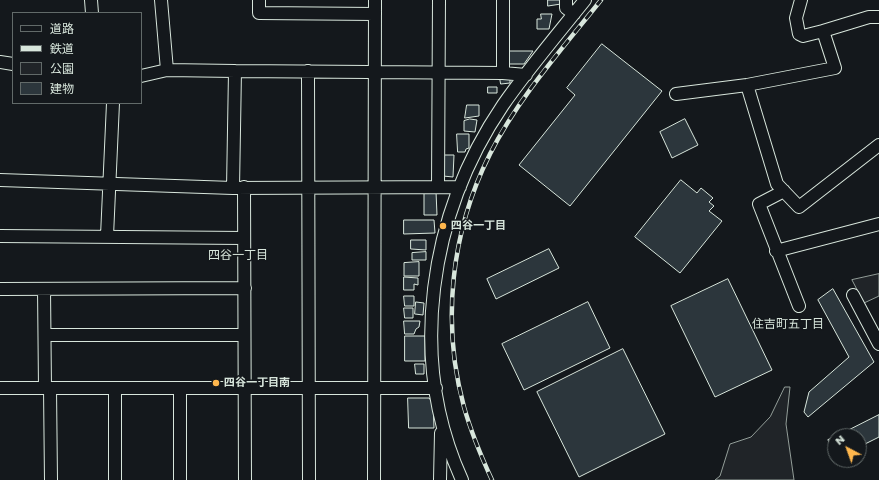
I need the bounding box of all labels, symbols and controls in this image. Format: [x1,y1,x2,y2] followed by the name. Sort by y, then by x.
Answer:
[12,12,142,104] legend
[50,20,74,37] text: 道路
[50,40,74,57] text: 鉄道
[50,60,74,77] text: 公園
[50,80,74,97] text: 建物
[451,219,506,233] place label: 四谷一丁目
[438,221,448,231] marker: 四谷一丁目
[208,249,268,263] district label: 四谷一丁目
[752,318,824,332] district label: 住吉町五丁目
[224,376,290,390] place label: 四谷一丁目南
[211,378,221,388] marker: 四谷一丁目南
[827,428,867,468] north arrow
[831,431,848,448] text: N

